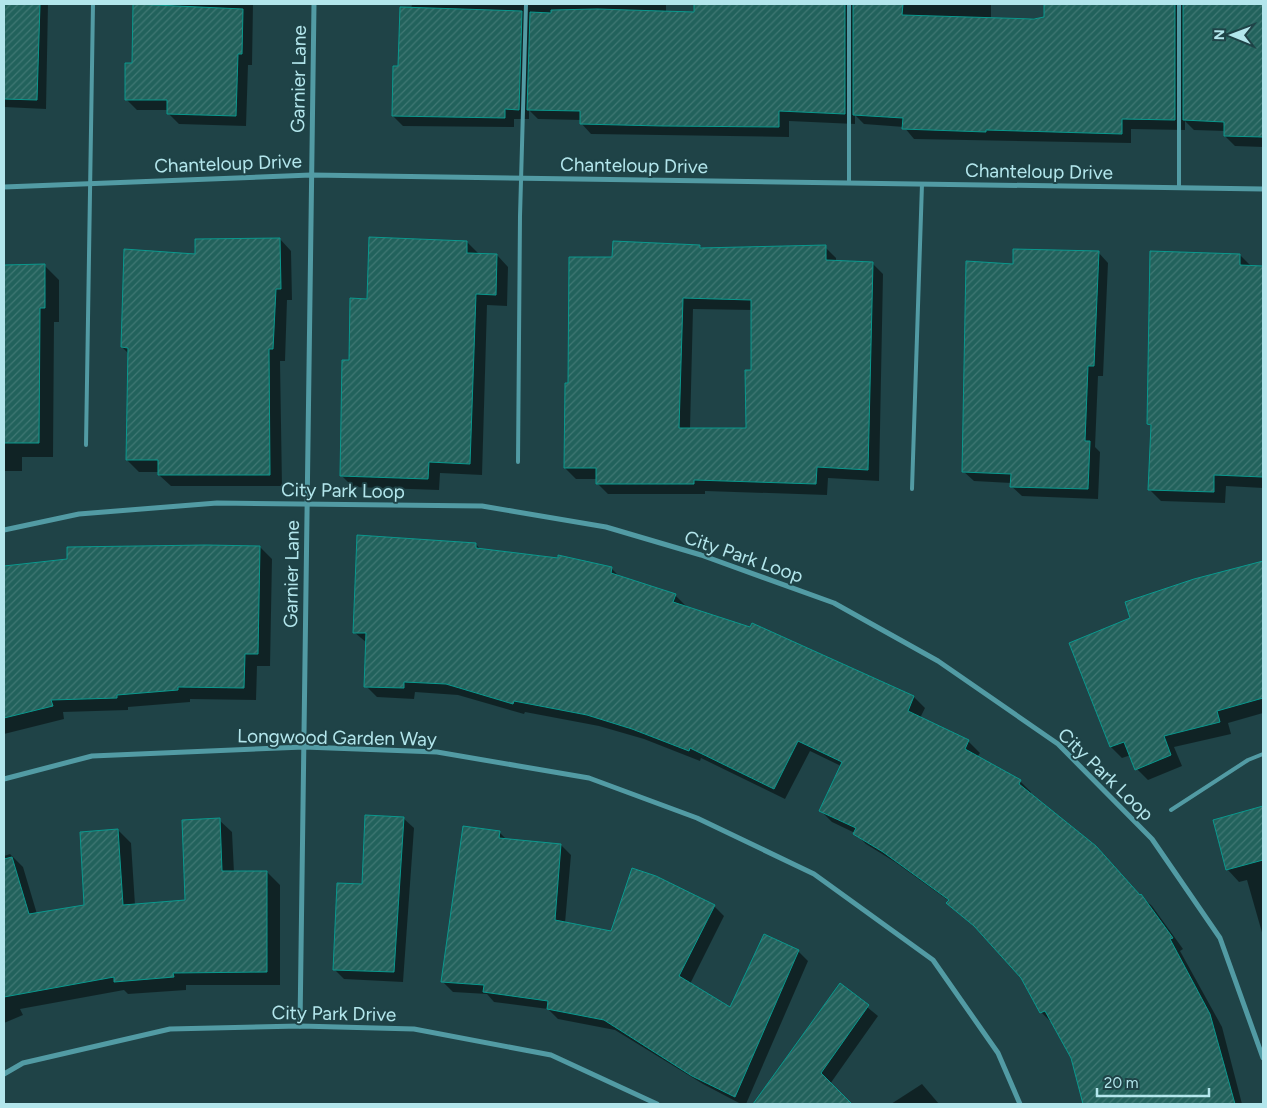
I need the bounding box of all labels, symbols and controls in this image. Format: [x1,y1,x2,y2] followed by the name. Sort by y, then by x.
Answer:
[1207,10,1257,60] north arrow
[286,25,311,133] street label: Garnier Lane
[1211,29,1228,40] text: N
[154,149,302,178] street label: Chanteloup Drive
[560,153,708,178] street label: Chanteloup Drive
[965,159,1113,184] street label: Chanteloup Drive
[281,478,405,503] street label: City Park Loop
[279,520,304,628] street label: Garnier Lane
[681,525,806,588] street label: City Park Loop
[1053,723,1158,826] street label: City Park Loop
[237,724,437,751] street label: Longwood Garden Way
[271,1001,397,1026] street label: City Park Drive
[1097,1066,1210,1098] scale bar
[1104,1074,1138,1092] text: 20 m

